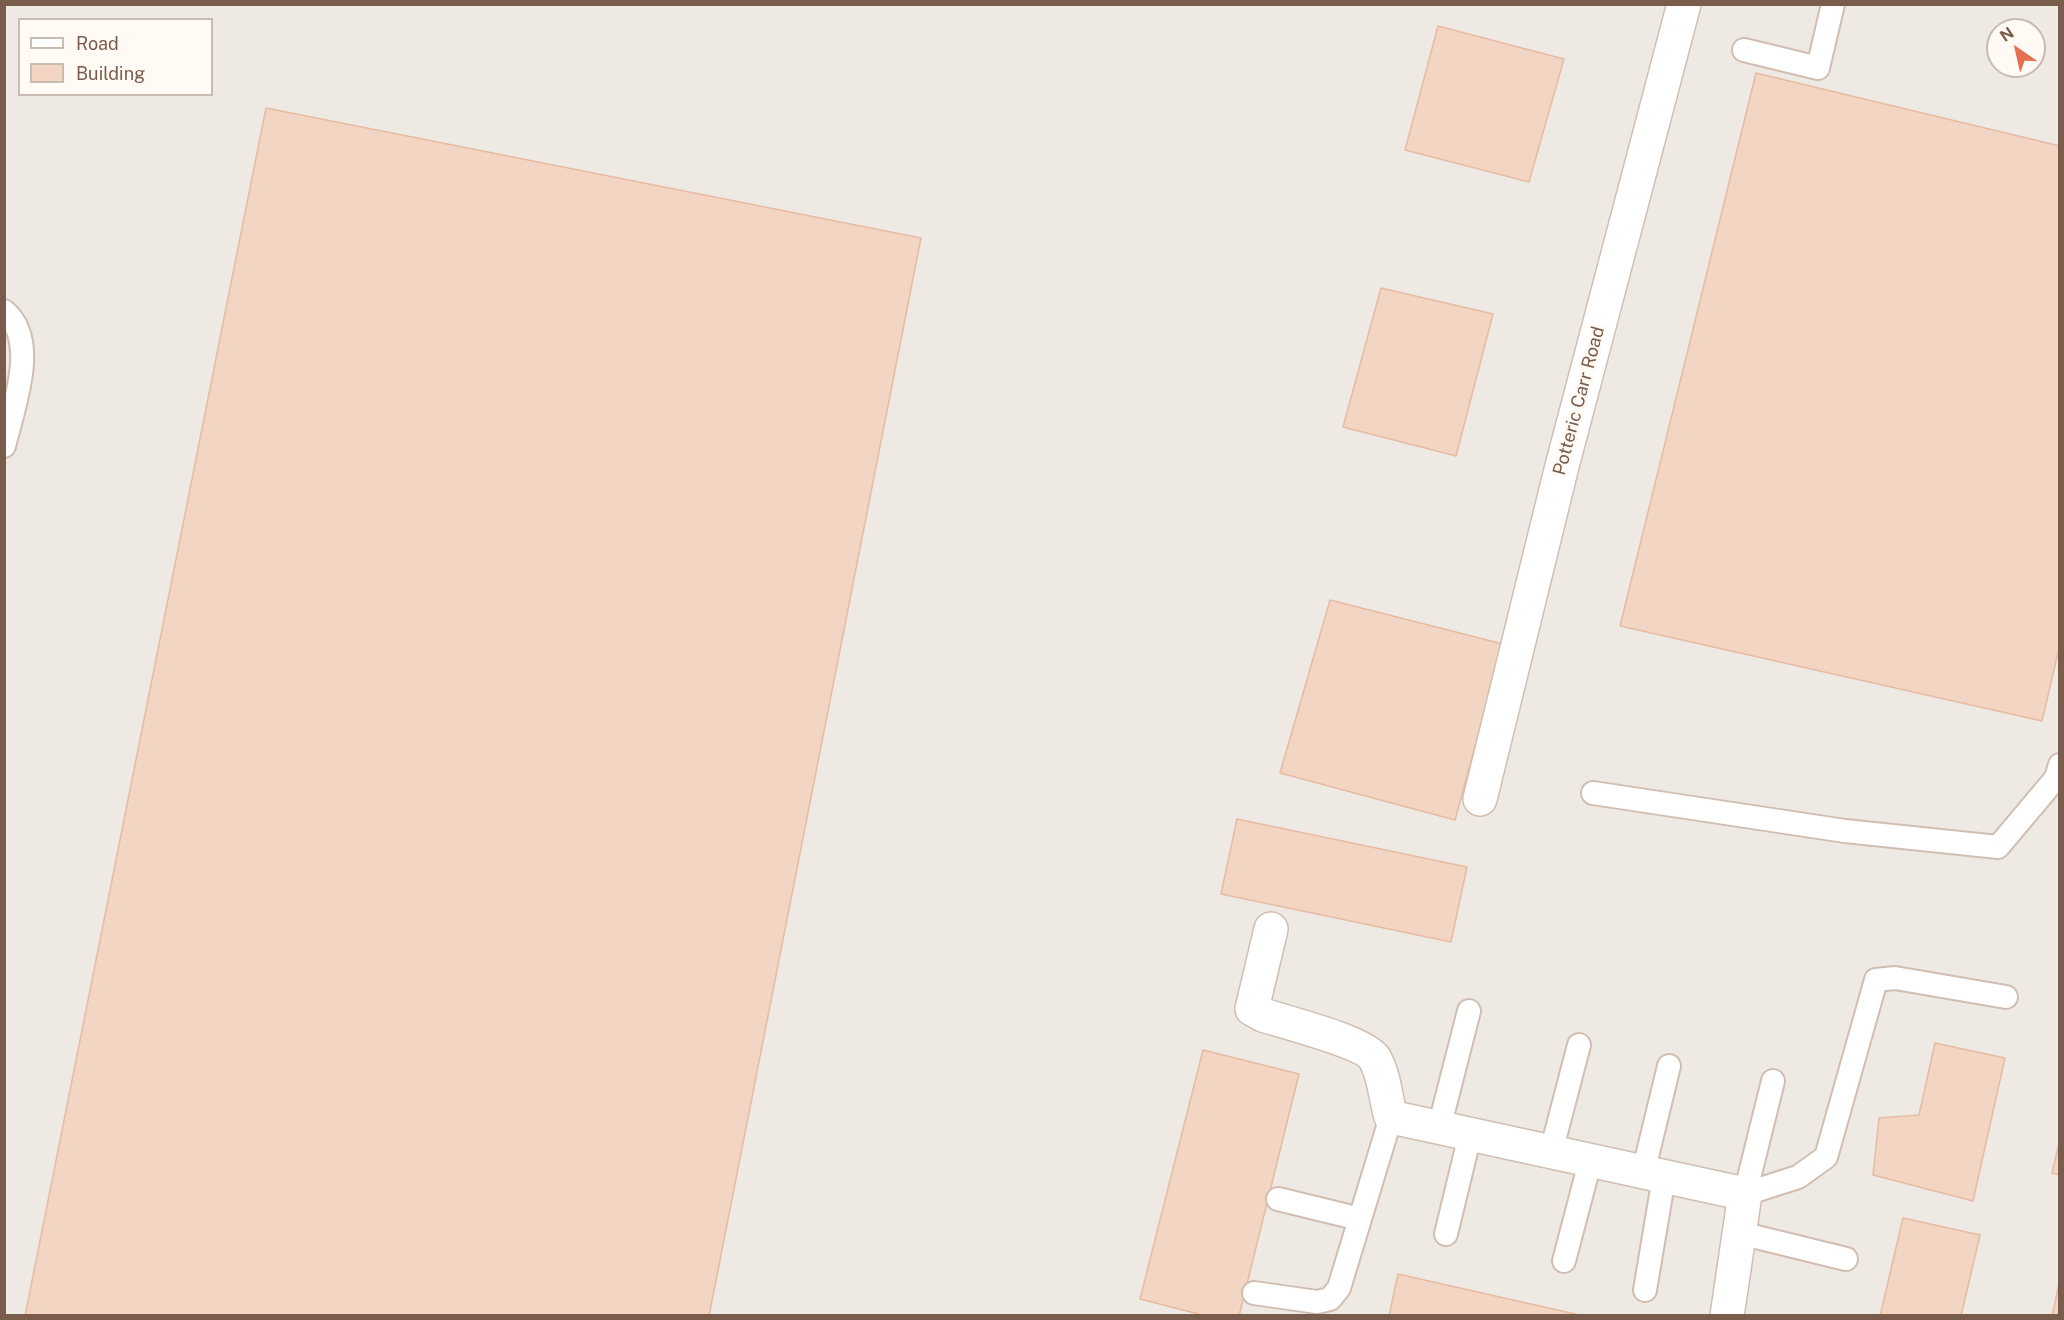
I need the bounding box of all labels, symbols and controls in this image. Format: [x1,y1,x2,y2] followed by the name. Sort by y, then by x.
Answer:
[18,18,213,96] legend
[1986,18,2046,78] north arrow
[1996,23,2017,46] text: N
[76,33,119,54] text: Road
[76,63,145,84] text: Building
[1549,324,1609,478] street label: Potteric Carr Road

